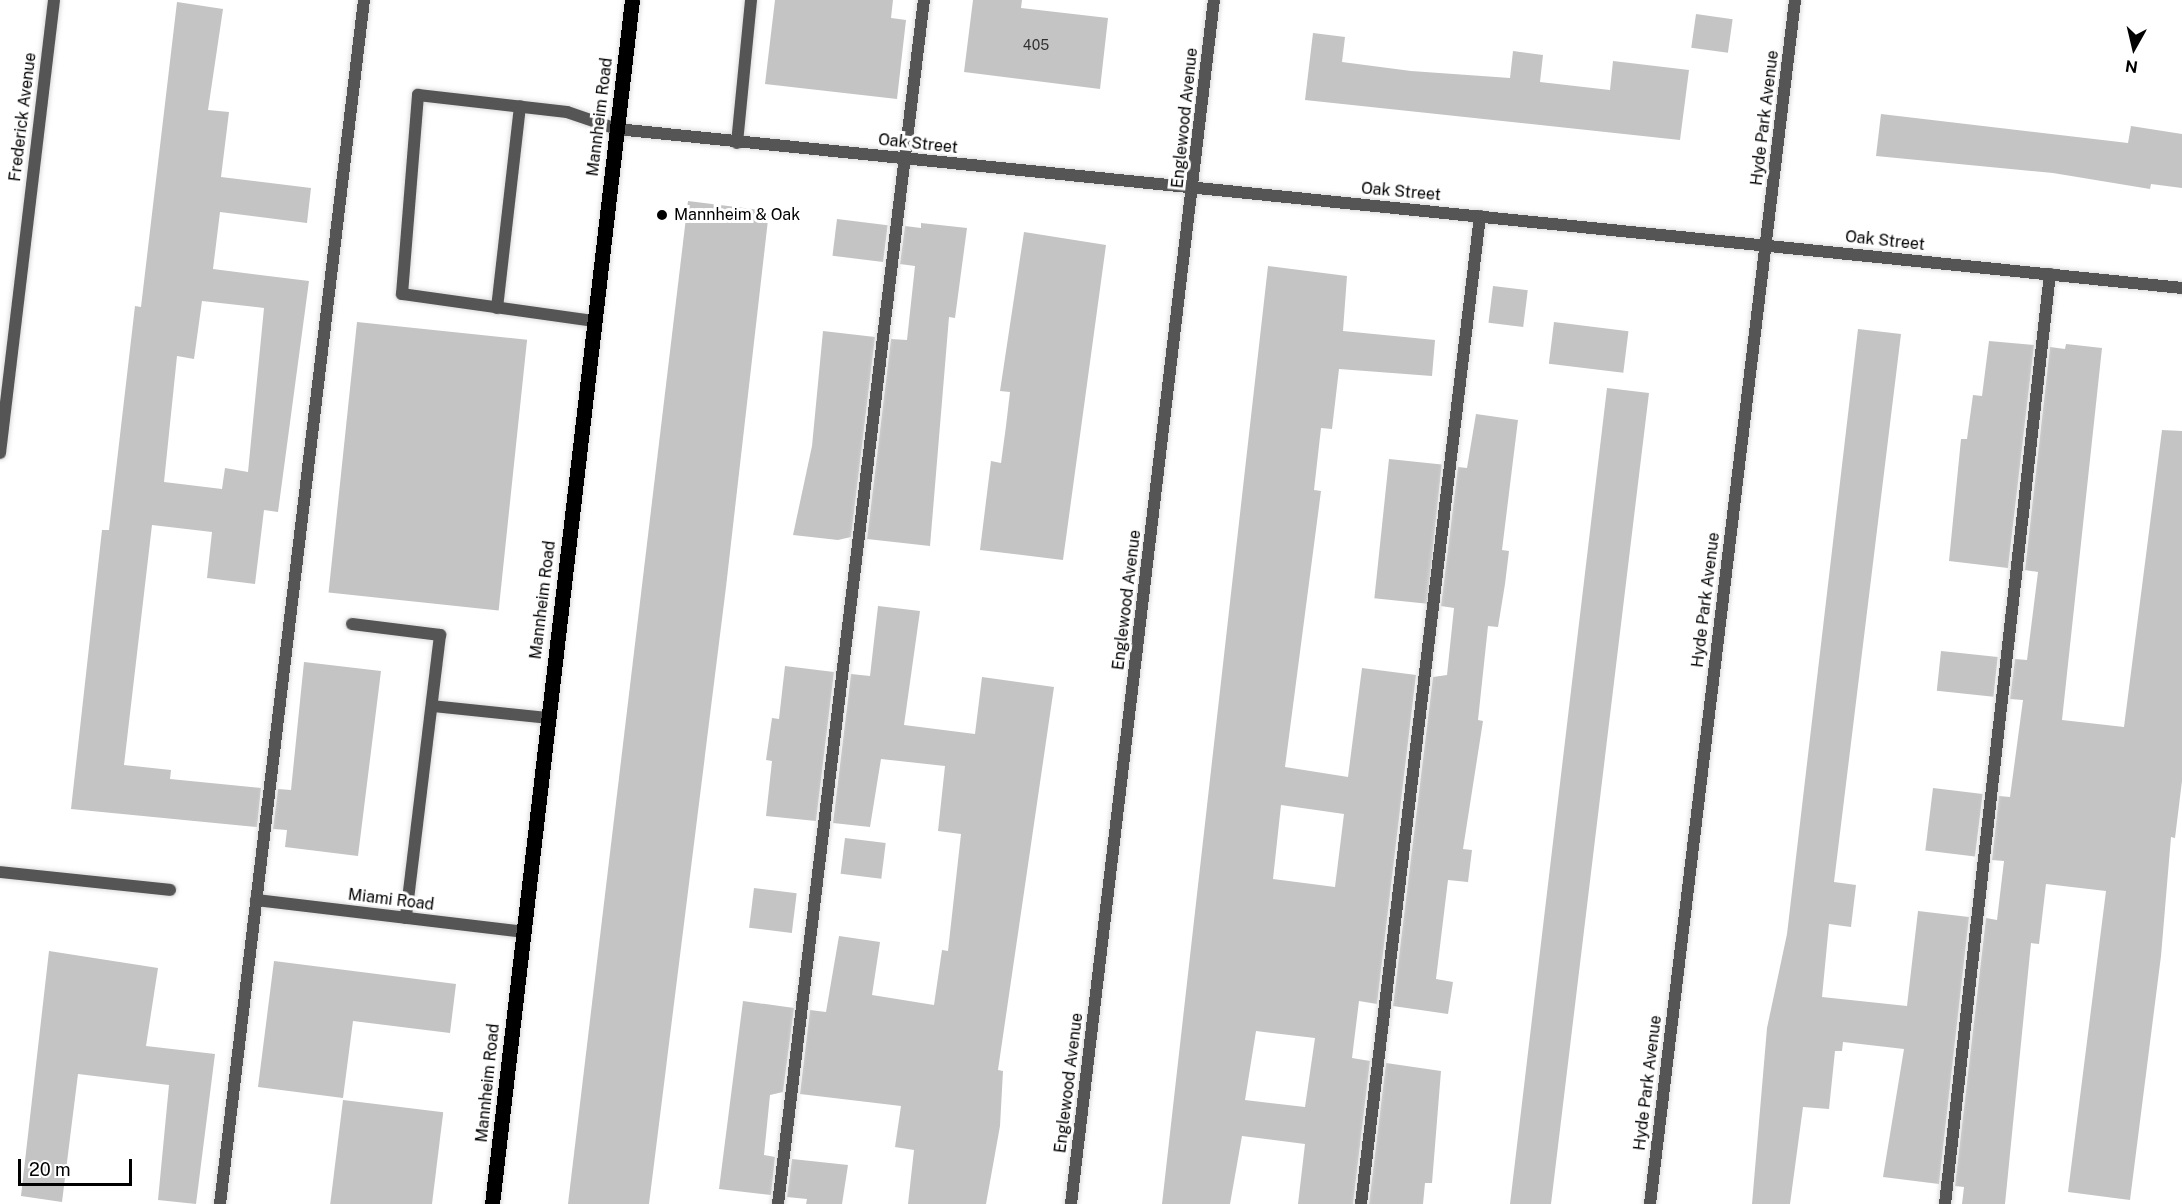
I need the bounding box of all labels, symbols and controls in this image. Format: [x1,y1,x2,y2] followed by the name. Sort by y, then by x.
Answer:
[2104,18,2164,78] north arrow
[1023,37,1049,53] house number: 405
[1168,47,1202,189] street label: Englewood Avenue
[1747,49,1783,187] street label: Hyde Park Avenue
[6,51,40,183] street label: Frederick Avenue
[2124,56,2139,77] text: N
[583,57,617,177] street label: Mannheim Road
[877,130,959,158] street label: Oak Street
[1360,179,1442,205] street label: Oak Street
[674,205,800,225] place label: Mannheim & Oak
[655,208,669,222] marker: Mannheim & Oak
[1844,227,1926,255] street label: Oak Street
[1109,529,1145,671] street label: Englewood Avenue
[1688,531,1724,669] street label: Hyde Park Avenue
[526,540,560,660] street label: Mannheim Road
[347,885,435,915] street label: Miami Road
[1051,1012,1087,1154] street label: Englewood Avenue
[1630,1014,1666,1152] street label: Hyde Park Avenue
[472,1023,504,1143] street label: Mannheim Road
[21,1147,135,1185] scale bar
[29,1159,71,1180] text: 20 m

